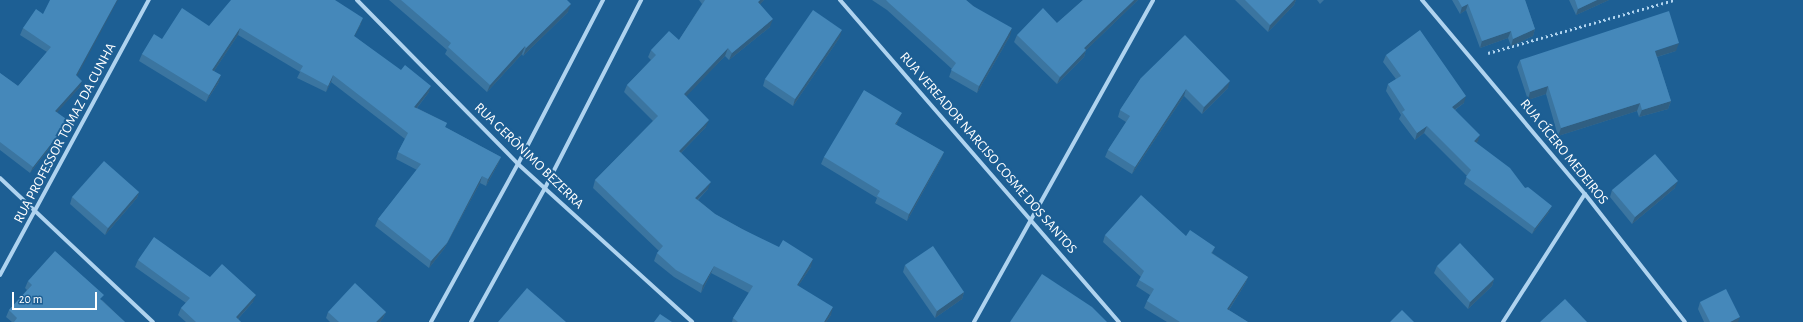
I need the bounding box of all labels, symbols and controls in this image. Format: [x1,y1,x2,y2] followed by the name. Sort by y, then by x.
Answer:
[10,40,120,226] street label: RUA PROFESSOR TOMAZ DA CUNHA
[896,49,1080,257] street label: RUA VEREADOR NARCISO COSME DOS SANTOS
[1516,96,1612,208] street label: RUA CÍCERO MEDEIROS
[471,99,587,213] street label: RUA GERÔNIMO BEZERRA
[14,284,99,310] scale bar
[19,293,42,305] text: 20 m

